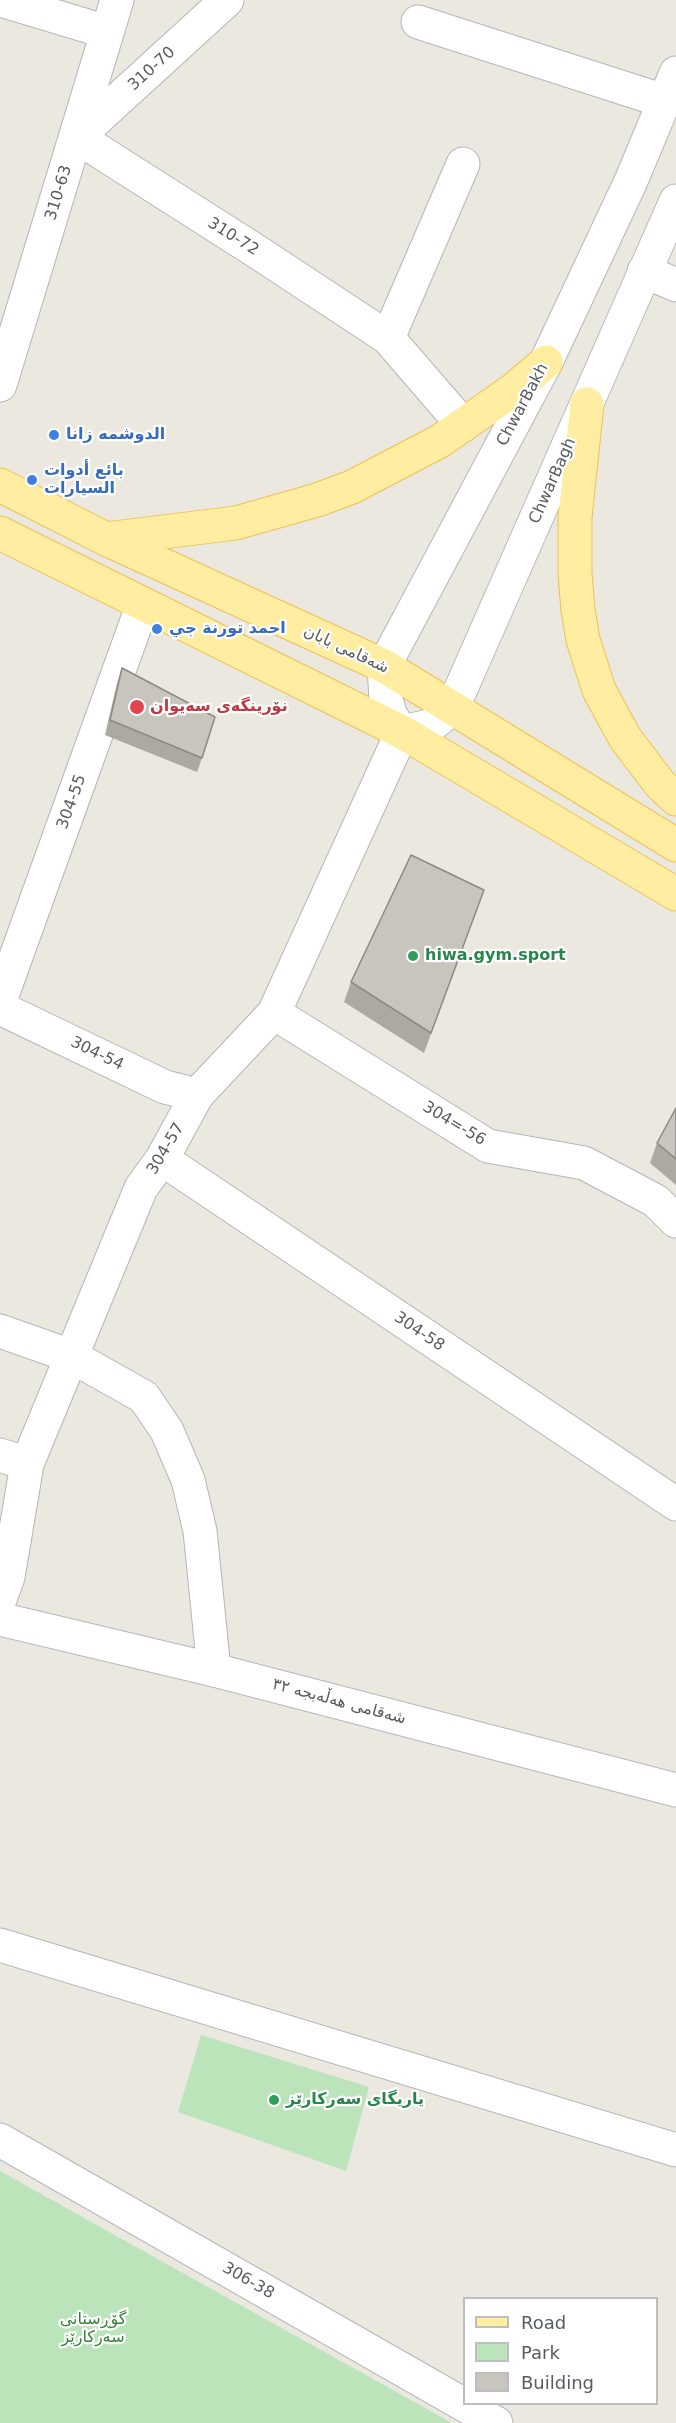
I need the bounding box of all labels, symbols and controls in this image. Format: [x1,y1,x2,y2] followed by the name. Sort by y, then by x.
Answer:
[125,43,179,95] street label: 310-70
[42,163,76,223] street label: 310-63
[204,214,262,260] street label: 310-72
[493,360,553,450] street label: ChwarBakh
[66,425,165,445] place label: الدوشمە زانا
[47,428,61,442] marker: الدوشمە زانا
[526,435,580,527] street label: ChwarBagh
[44,461,124,499] place label: بائع أدوات السيارات
[25,473,39,487] marker: بائع أدوات السيارات
[169,619,286,639] place label: احمد تورنة جي
[150,622,164,636] marker: احمد تورنة جي
[300,622,392,678] street label: شەقامی بابان
[150,697,288,717] place label: نۆرینگەی سەیوان
[128,698,146,716] marker: نۆرینگەی سەیوان
[53,772,91,832] street label: 304-55
[425,946,566,966] place label: hiwa.gym.sport
[406,949,420,963] marker: hiwa.gym.sport
[67,1033,127,1075] street label: 304-54
[419,1098,489,1150] street label: 304=-56
[143,1120,189,1178] street label: 304-57
[390,1308,448,1356] street label: 304-58
[270,1675,408,1729] street label: شەقامی هەڵەبجە ٣٢
[286,2090,424,2110] place label: یاریگای سەرکارێز
[267,2093,281,2107] marker: یاریگای سەرکارێز
[219,2259,277,2303] street label: 306-38
[463,2297,658,2405] legend
[60,2310,126,2348] park label: گۆڕستانی سەرکارێز
[521,2312,566,2333] text: Road
[521,2342,560,2363] text: Park
[521,2372,594,2393] text: Building

